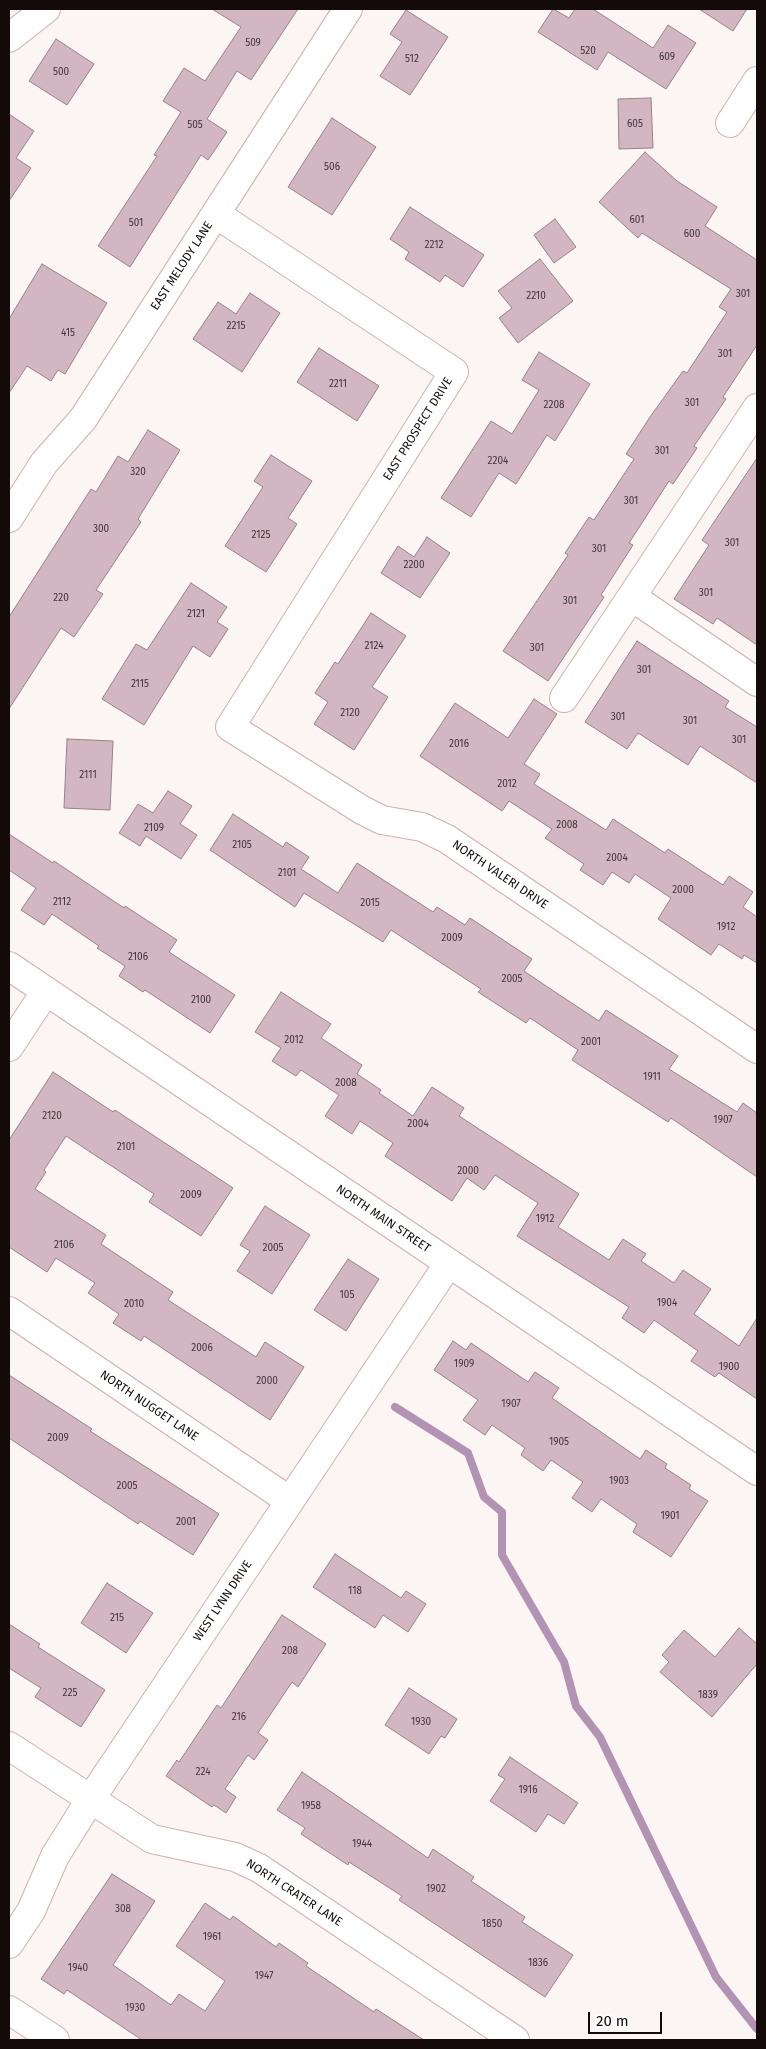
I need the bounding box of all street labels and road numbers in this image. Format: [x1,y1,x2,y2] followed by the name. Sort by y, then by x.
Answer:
[148,219,216,313] street label: EAST MELODY LANE
[380,375,456,483] street label: EAST PROSPECT DRIVE
[449,838,551,912] street label: NORTH VALERI DRIVE
[333,1182,433,1256] street label: NORTH MAIN STREET
[97,1368,201,1444] street label: NORTH NUGGET LANE
[191,1558,255,1644] street label: WEST LYNN DRIVE
[243,1857,345,1929] street label: NORTH CRATER LANE

